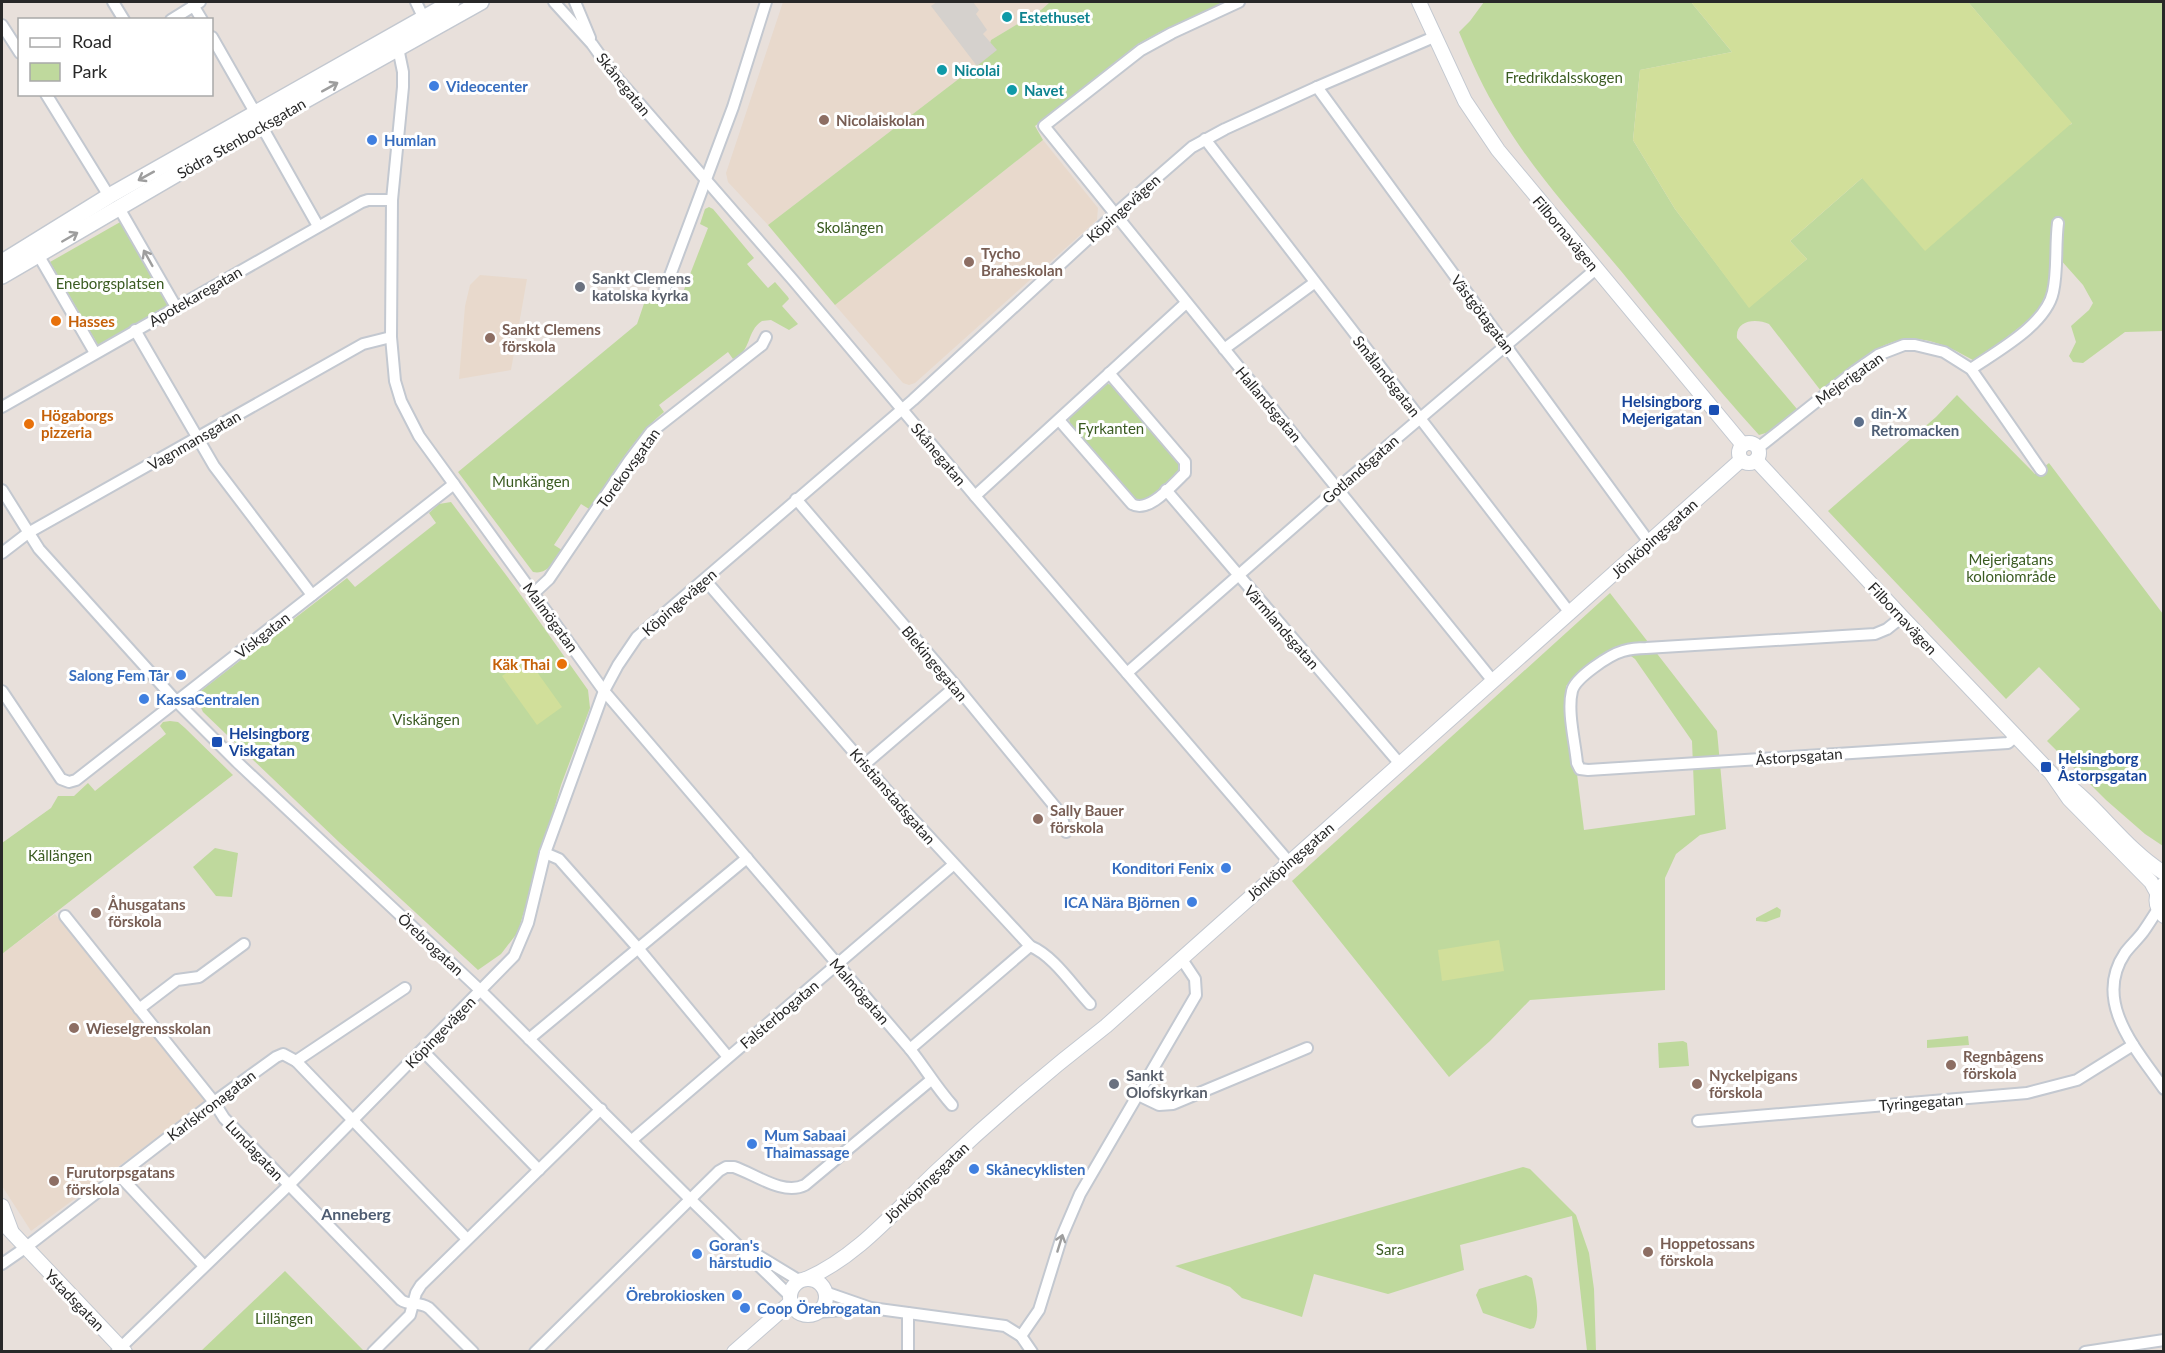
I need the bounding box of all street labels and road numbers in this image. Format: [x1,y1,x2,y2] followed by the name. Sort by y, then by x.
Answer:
[593,49,655,119] street label: Skånegatan
[173,94,309,182] street label: Södra Stenbocksgatan
[1083,170,1163,246] street label: Köpingevägen
[1529,192,1603,274] street label: Filbornavägen
[145,262,245,330] street label: Apotekaregatan
[1448,271,1518,357] street label: Västgötagatan
[1350,332,1424,420] street label: Smålandsgatan
[1812,348,1886,408] street label: Mejerigatan
[1232,363,1306,445] street label: Hallandsgatan
[145,406,243,474] street label: Vagnmansgatan
[908,419,970,489] street label: Skånegatan
[593,424,663,512] street label: Torekovsgatan
[1318,431,1402,507] street label: Gotlandsgatan
[1607,495,1701,581] street label: Jönköpingsgatan
[638,565,720,639] street label: Köpingevägen
[1865,578,1941,658] street label: Filbornavägen
[520,579,582,655] street label: Malmögatan
[1241,581,1323,673] street label: Värmlandsgatan
[231,608,293,662] street label: Viskgatan
[898,622,972,704] street label: Blekingegatan
[846,744,940,848] street label: Kristianstadsgatan
[1755,744,1843,768] street label: Åstorpsgatan
[1243,818,1337,904] street label: Jönköpingsgatan
[394,909,468,979] street label: Örebrogatan
[826,954,894,1028] street label: Malmögatan
[736,976,822,1052] street label: Falsterbogatan
[401,992,479,1072] street label: Köpingevägen
[163,1066,259,1144] street label: Karlskronagatan
[1878,1090,1964,1114] street label: Tyringegatan
[222,1116,288,1184] street label: Lundagatan
[880,1138,972,1226] street label: Jönköpingsgatan
[41,1266,109,1334] street label: Ystadsgatan

